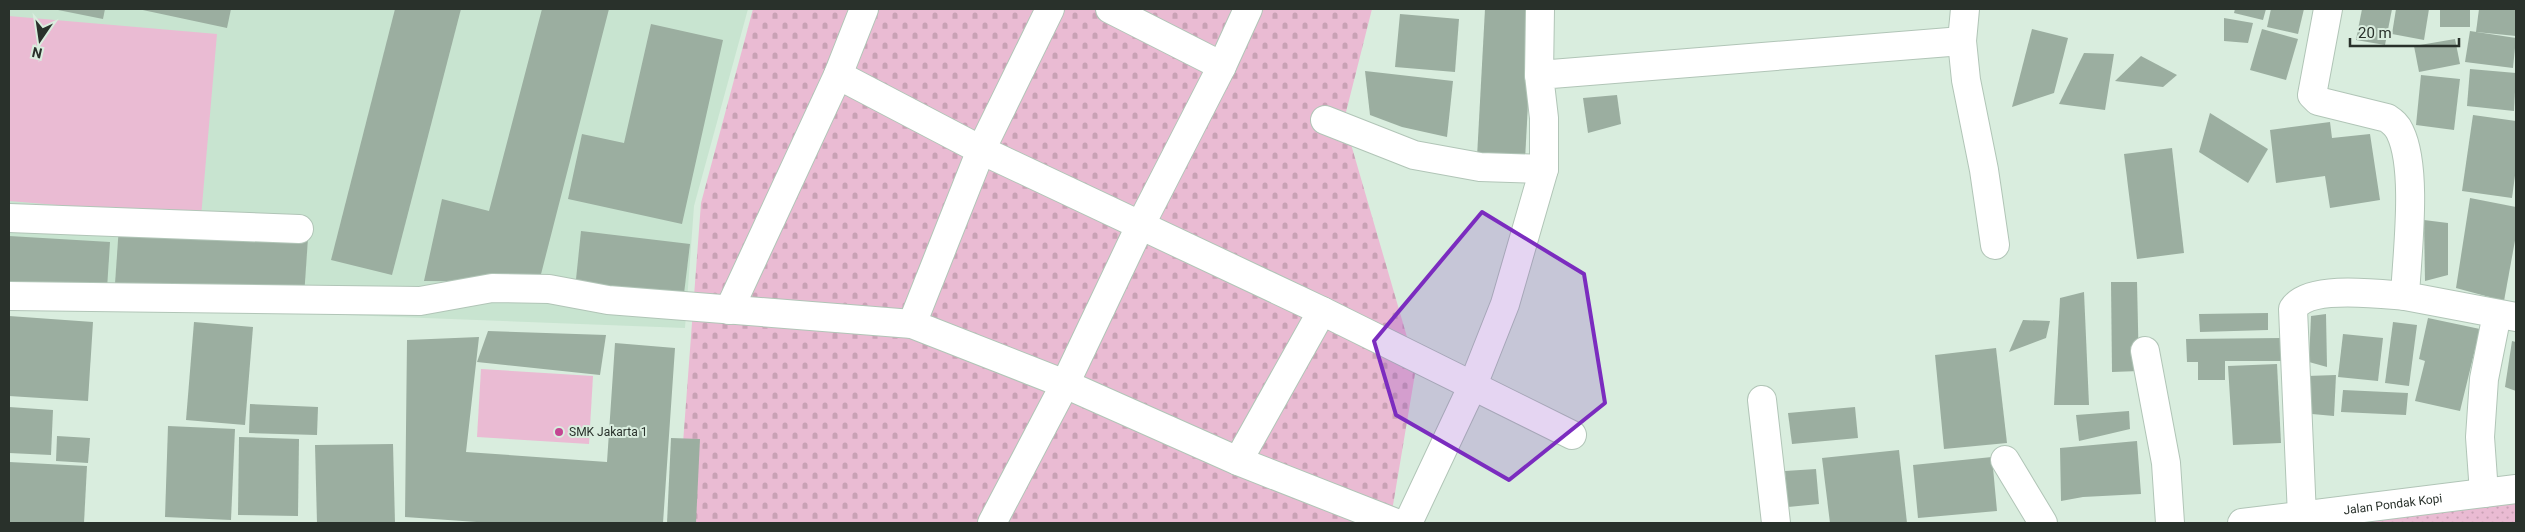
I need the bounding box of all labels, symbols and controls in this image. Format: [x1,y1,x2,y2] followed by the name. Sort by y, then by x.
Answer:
[15,15,65,65] north arrow
[2350,15,2459,47] scale bar
[2358,24,2392,42] text: 20 m
[30,44,44,62] text: N
[569,425,647,439] place label: SMK Jakarta 1
[553,426,565,438] marker: SMK Jakarta 1
[2343,491,2443,517] street label: Jalan Pondak Kopi

